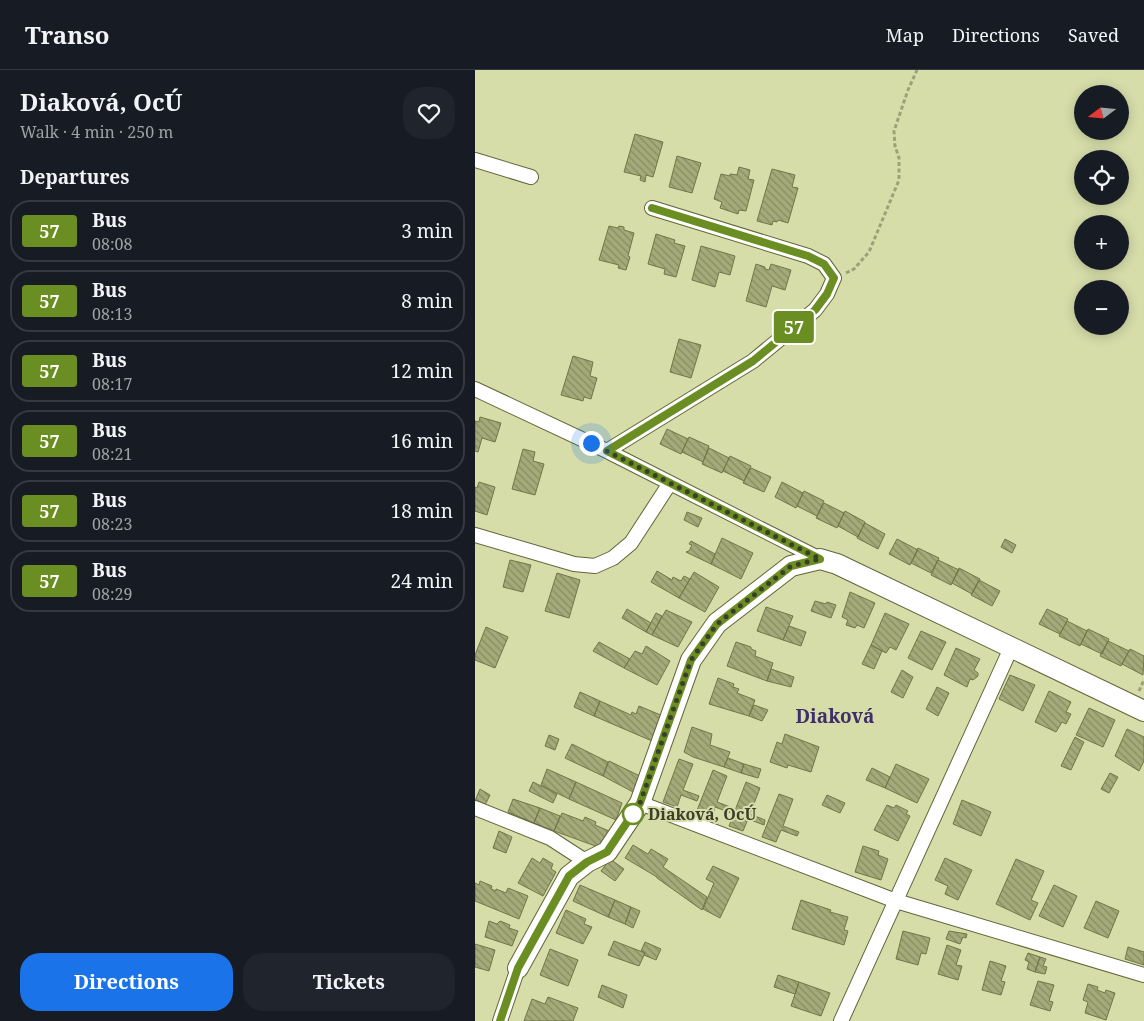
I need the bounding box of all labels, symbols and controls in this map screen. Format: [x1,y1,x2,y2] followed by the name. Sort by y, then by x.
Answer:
[25,18,109,51] text: Transo
[886,23,924,47] text: Map
[952,23,1040,47] text: Directions
[1068,23,1119,47] text: Saved
[20,85,183,118] text: Diaková, OcÚ
[1074,85,1129,140] north arrow
[1074,85,1129,335] map controls
[403,87,455,139] button: heart
[20,121,173,143] text: Walk · 4 min · 250 m
[1074,150,1129,205] button: locate
[20,164,129,190] text: Departures
[92,207,127,233] text: Bus
[1074,215,1129,270] button: +
[401,218,453,244] text: 3 min
[39,219,60,243] text: 57
[92,233,132,255] text: 08:08
[92,277,127,303] text: Bus
[1074,280,1129,335] button: −
[401,288,453,314] text: 8 min
[39,289,60,313] text: 57
[92,303,132,325] text: 08:13
[771,311,817,343] line badge: 57
[784,315,804,339] text: 57
[92,347,127,373] text: Bus
[391,358,453,384] text: 12 min
[39,359,60,383] text: 57
[92,373,132,395] text: 08:17
[92,417,127,443] text: Bus
[391,428,453,454] text: 16 min
[39,429,60,453] text: 57
[579,431,604,456] your location
[92,443,132,465] text: 08:21
[92,487,127,513] text: Bus
[391,498,453,524] text: 18 min
[39,499,60,523] text: 57
[92,513,132,535] text: 08:23
[92,557,127,583] text: Bus
[391,568,453,594] text: 24 min
[39,569,60,593] text: 57
[92,583,132,605] text: 08:29
[796,703,874,729] district label: Diaková
[622,803,644,825] marker: Diaková, OcÚ
[648,803,756,825] place label: Diaková, OcÚ
[20,953,233,1011] button: Directions
[243,953,455,1011] button: Tickets

